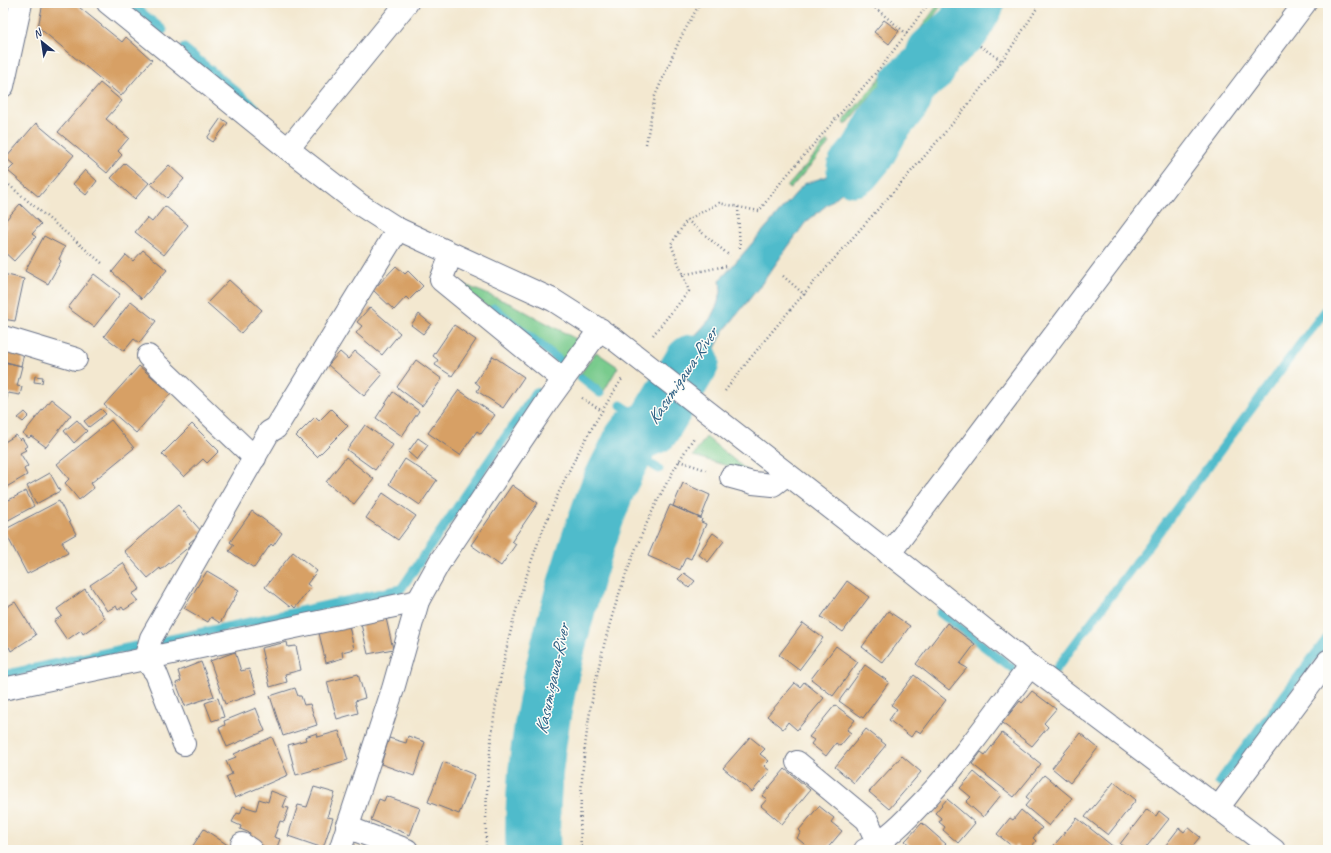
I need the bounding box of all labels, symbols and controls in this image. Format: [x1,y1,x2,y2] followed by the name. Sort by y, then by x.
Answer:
[22,22,62,62] north arrow
[31,24,45,41] text: N
[642,322,724,428] water label: Kasumigawa-River
[530,620,575,736] water label: Kasumigawa-River

